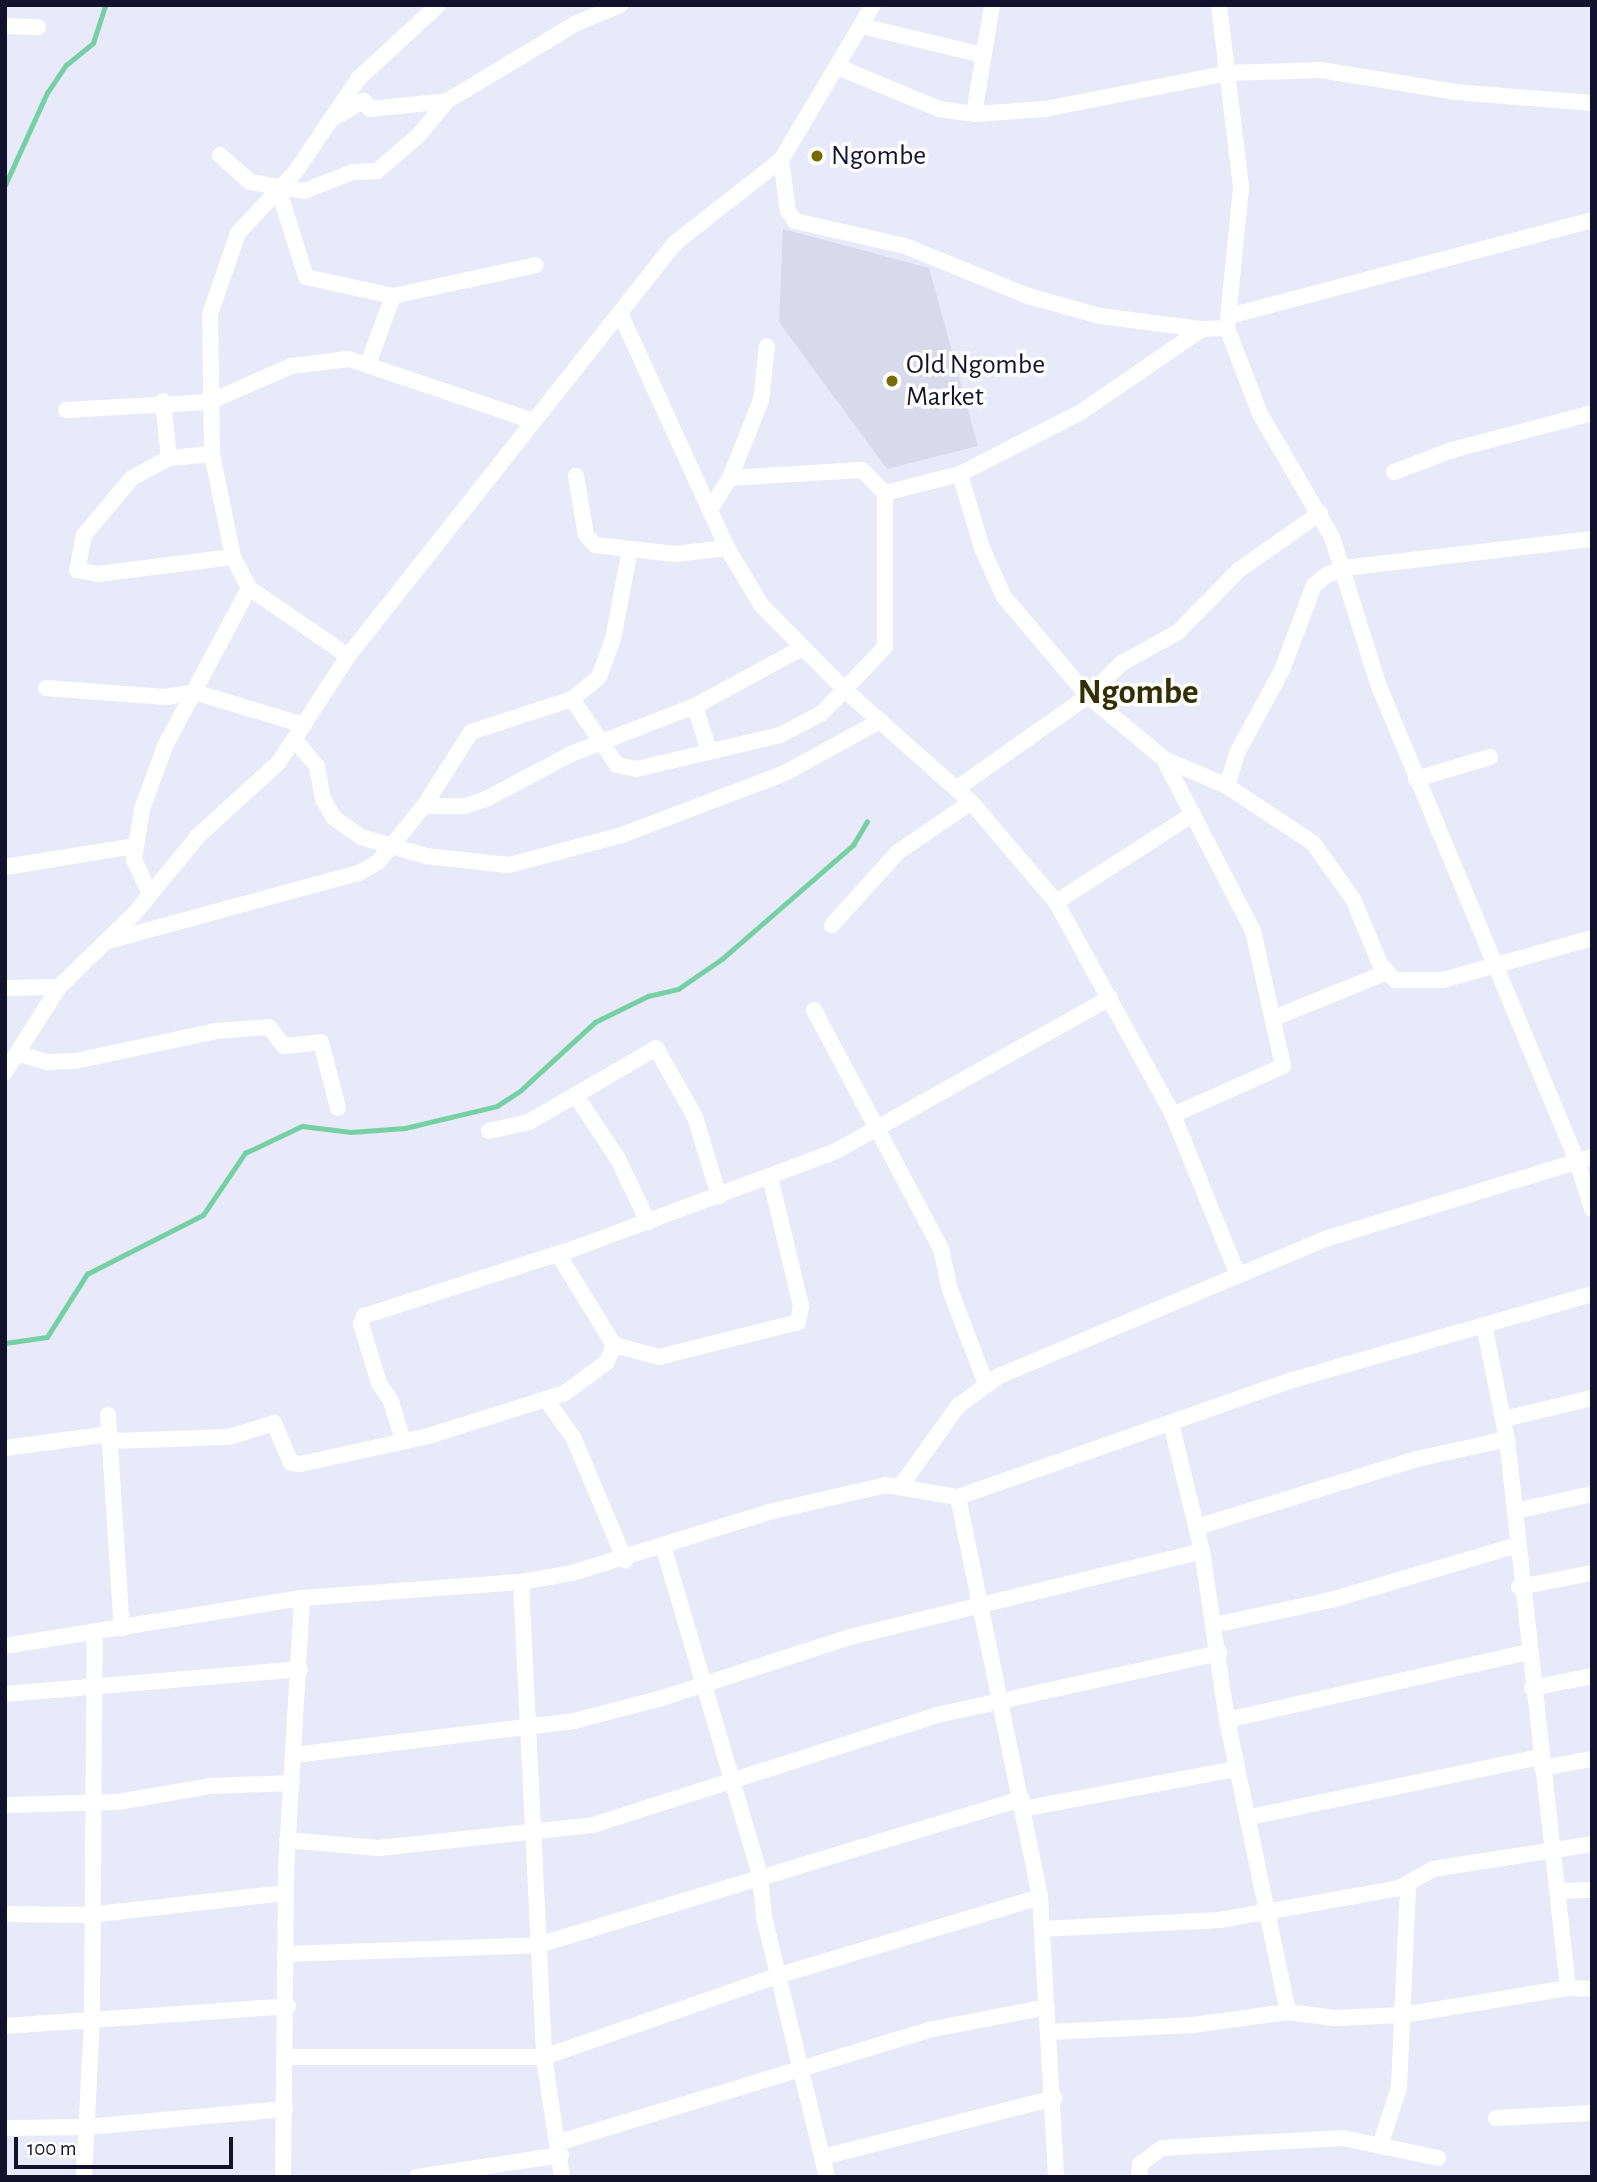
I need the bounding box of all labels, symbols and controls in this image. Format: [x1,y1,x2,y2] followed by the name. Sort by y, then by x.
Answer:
[831,139,926,173] place label: Ngombe
[809,148,825,164] marker: Ngombe
[906,348,1045,414] place label: Old Ngombe Market
[884,373,900,389] marker: Old Ngombe Market
[1077,672,1199,714] district label: Ngombe
[18,2122,236,2166] scale bar
[27,2138,77,2159] text: 100 m

